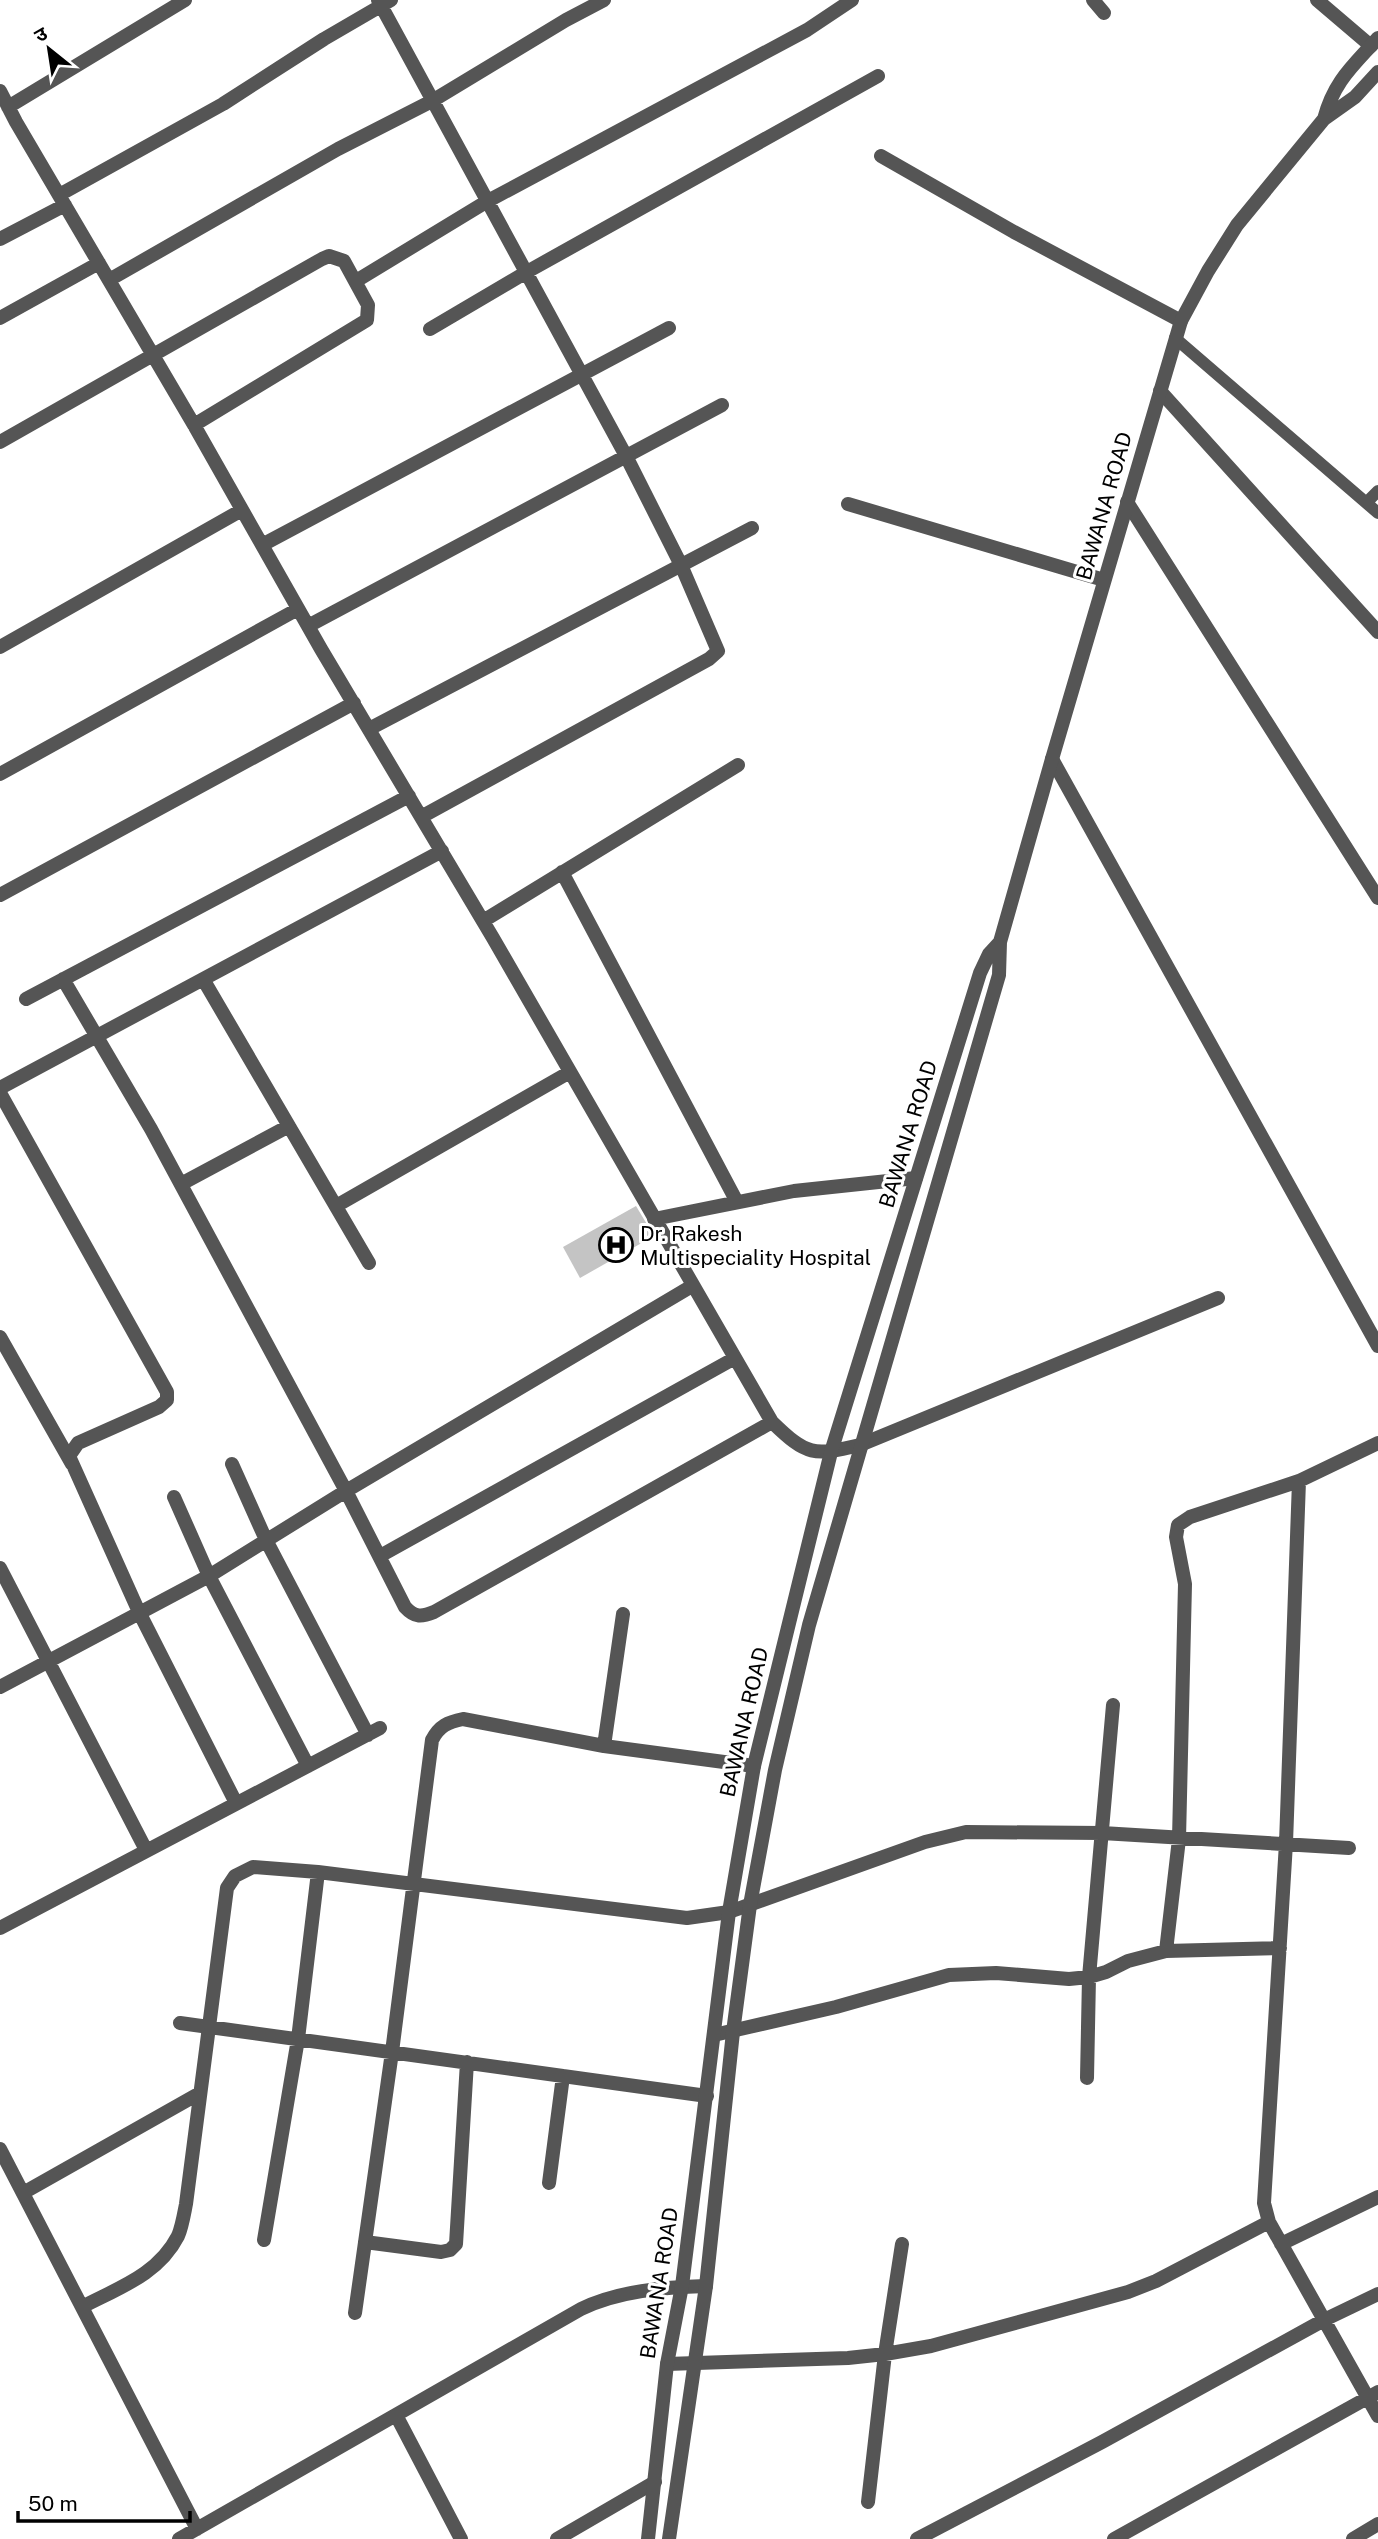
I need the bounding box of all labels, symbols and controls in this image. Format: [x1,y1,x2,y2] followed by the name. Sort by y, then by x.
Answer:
[14,14,84,84] north arrow
[30,22,52,47] text: उ
[1071,429,1137,583] street label: BAWANA ROAD
[874,1057,942,1211] street label: BAWANA ROAD
[640,1221,871,1270] place label: Dr. Rakesh Multispeciality Hospital
[597,1226,635,1264] hospital icon: Dr. Rakesh Multispeciality Hospital
[715,1645,773,1799] street label: BAWANA ROAD
[635,2205,683,2361] street label: BAWANA ROAD
[18,2480,189,2524] scale bar
[28,2491,78,2516] text: 50 m

